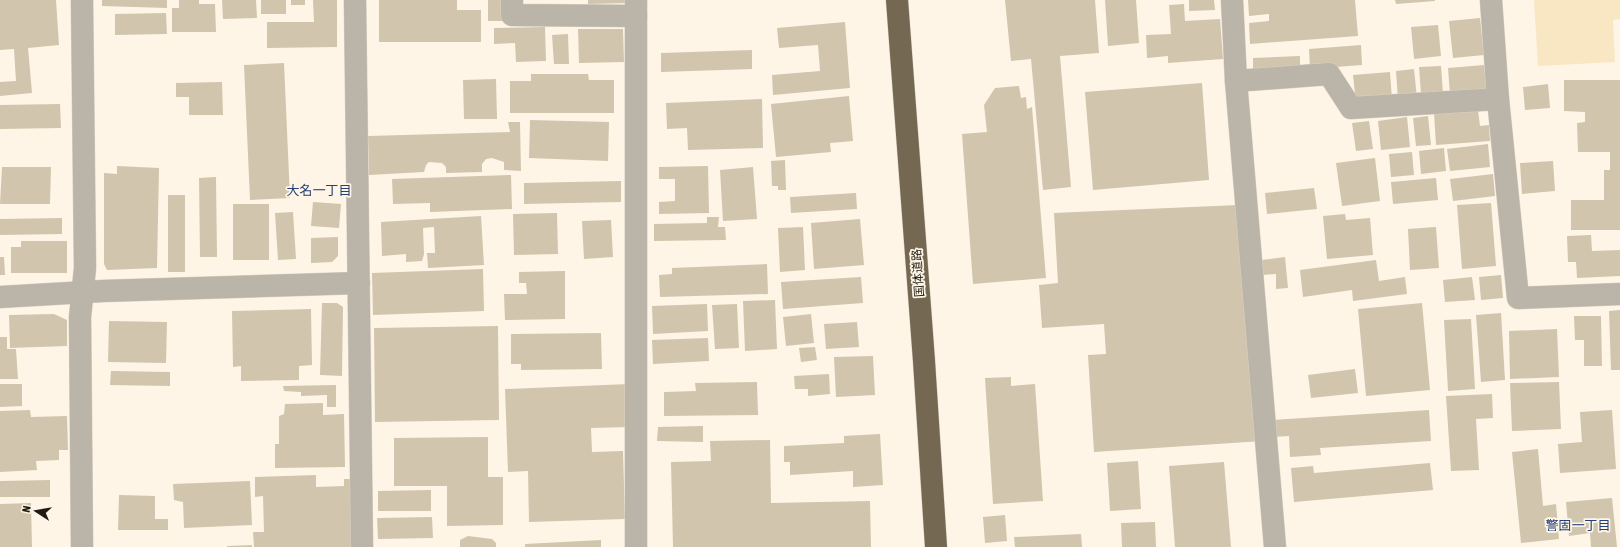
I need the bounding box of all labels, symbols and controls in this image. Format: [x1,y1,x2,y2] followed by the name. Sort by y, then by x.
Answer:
[286,183,352,198] district label: 大名一丁目
[909,249,927,297] street label: 国体道路
[16,491,56,531] north arrow
[20,504,33,513] text: N
[1545,518,1611,533] district label: 警固一丁目

